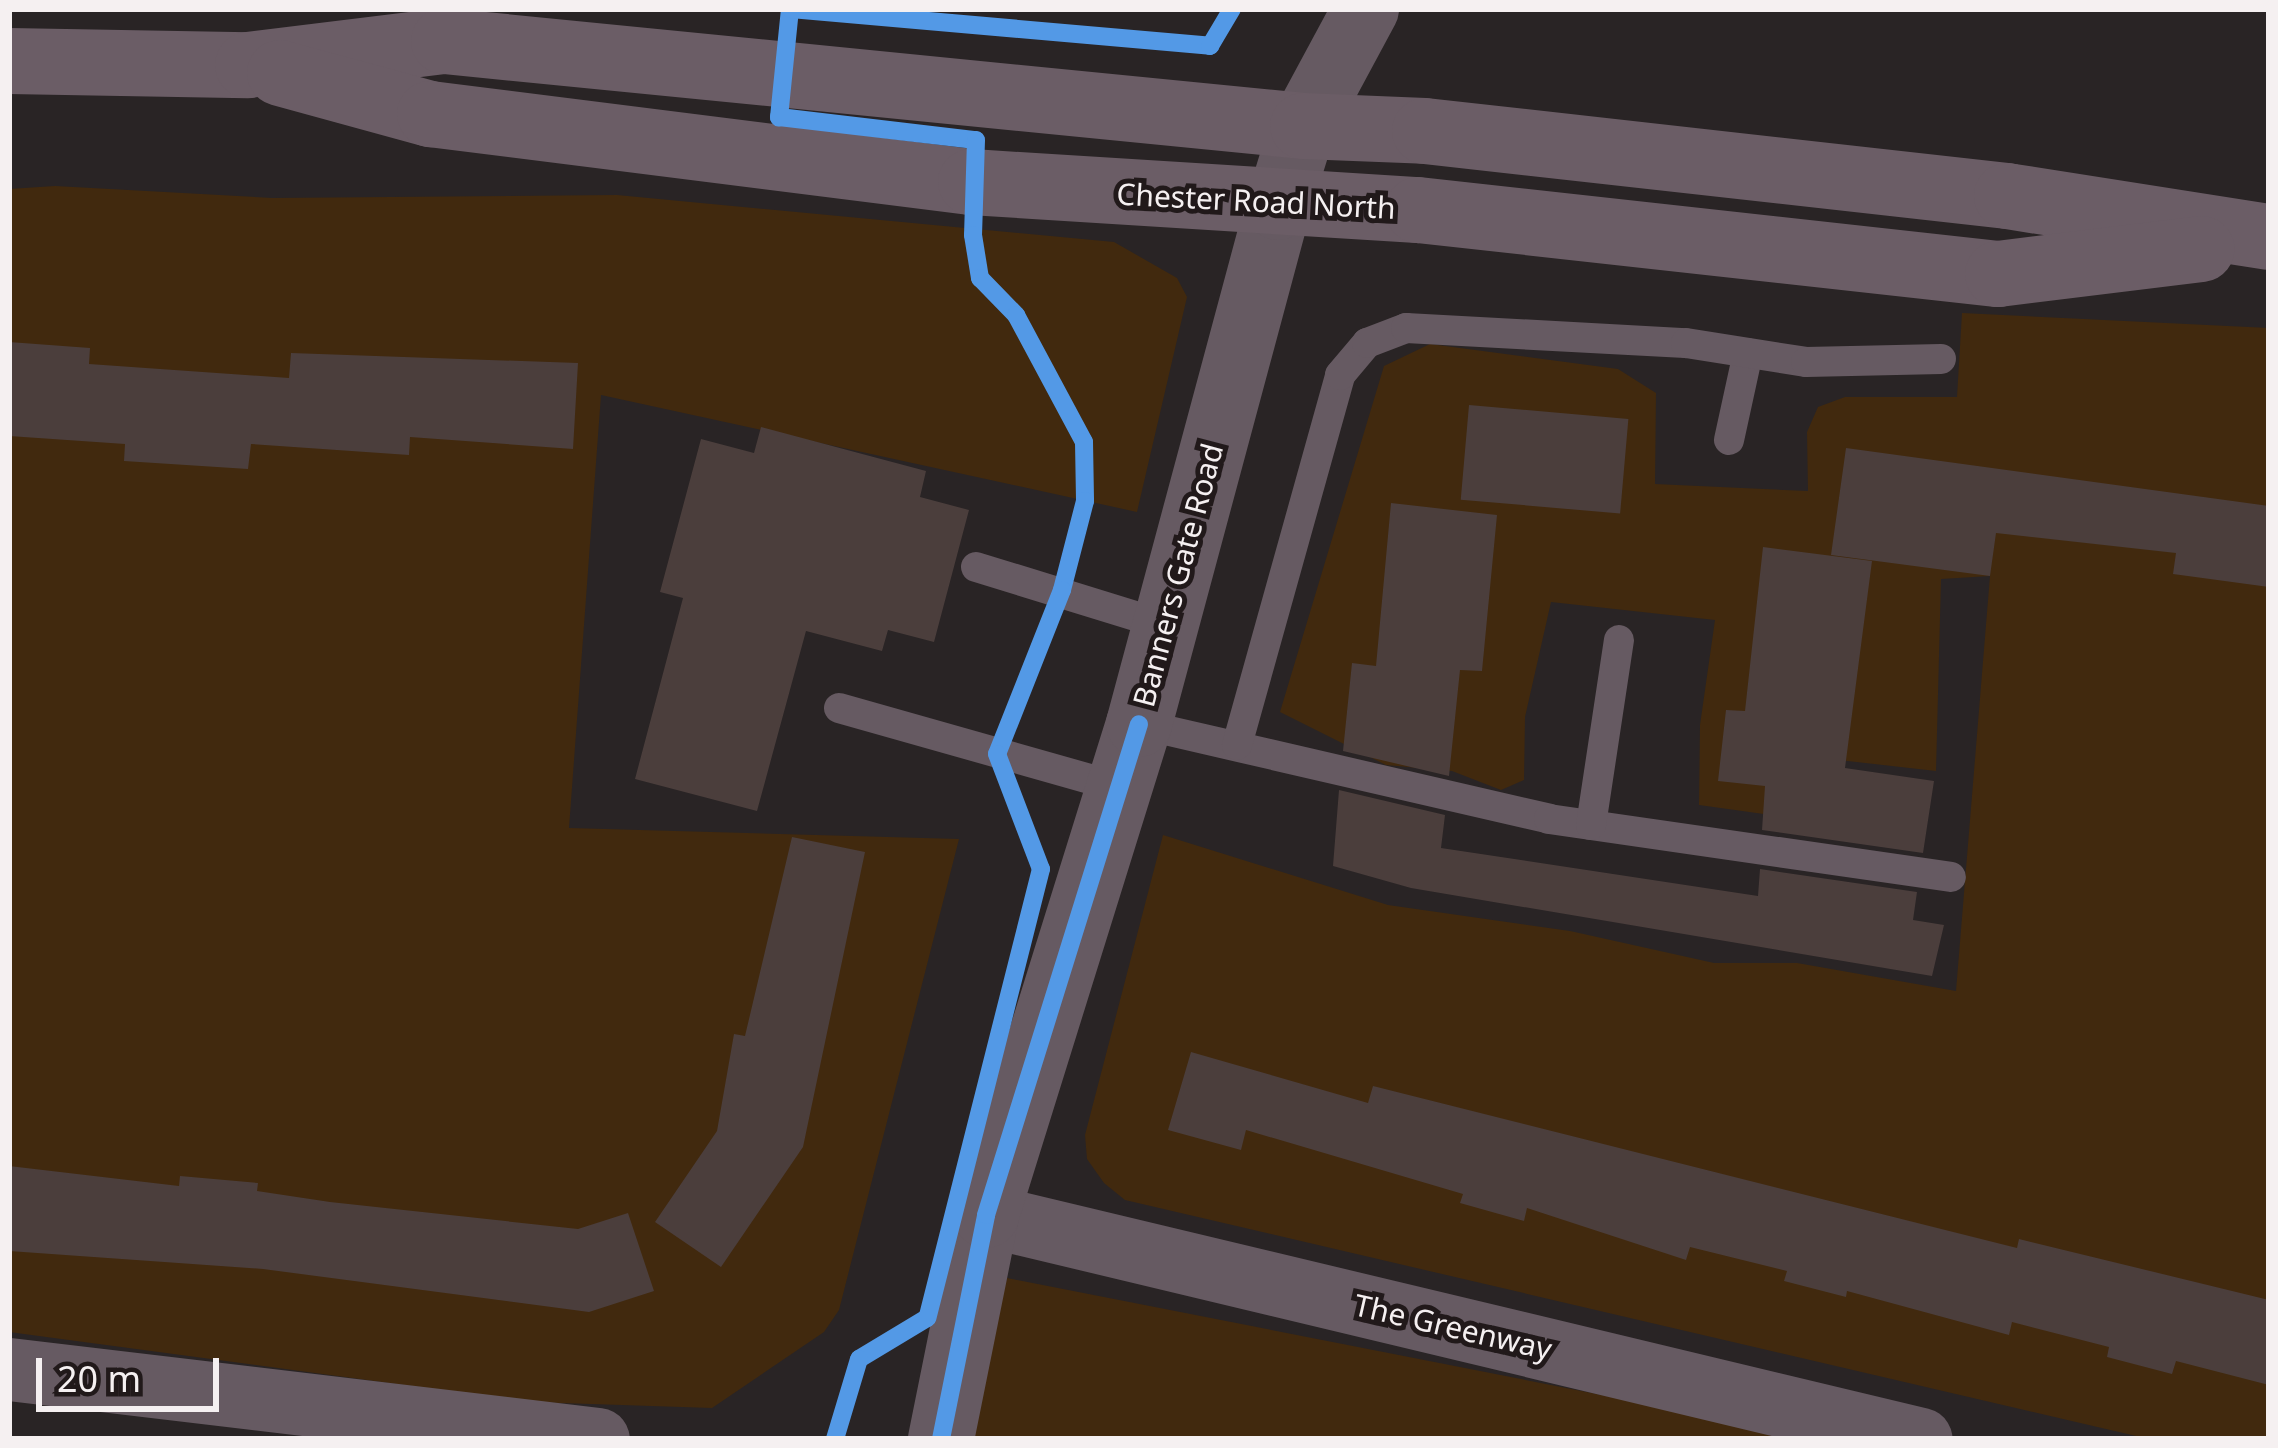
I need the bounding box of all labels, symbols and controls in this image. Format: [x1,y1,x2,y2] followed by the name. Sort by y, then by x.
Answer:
[1116,176,1396,226] street label: Chester Road North
[1126,439,1230,711] street label: Banners Gate Road
[1351,1287,1555,1367] street label: The Greenway
[42,1334,225,1408] scale bar
[57,1354,141,1403] text: 20 m

